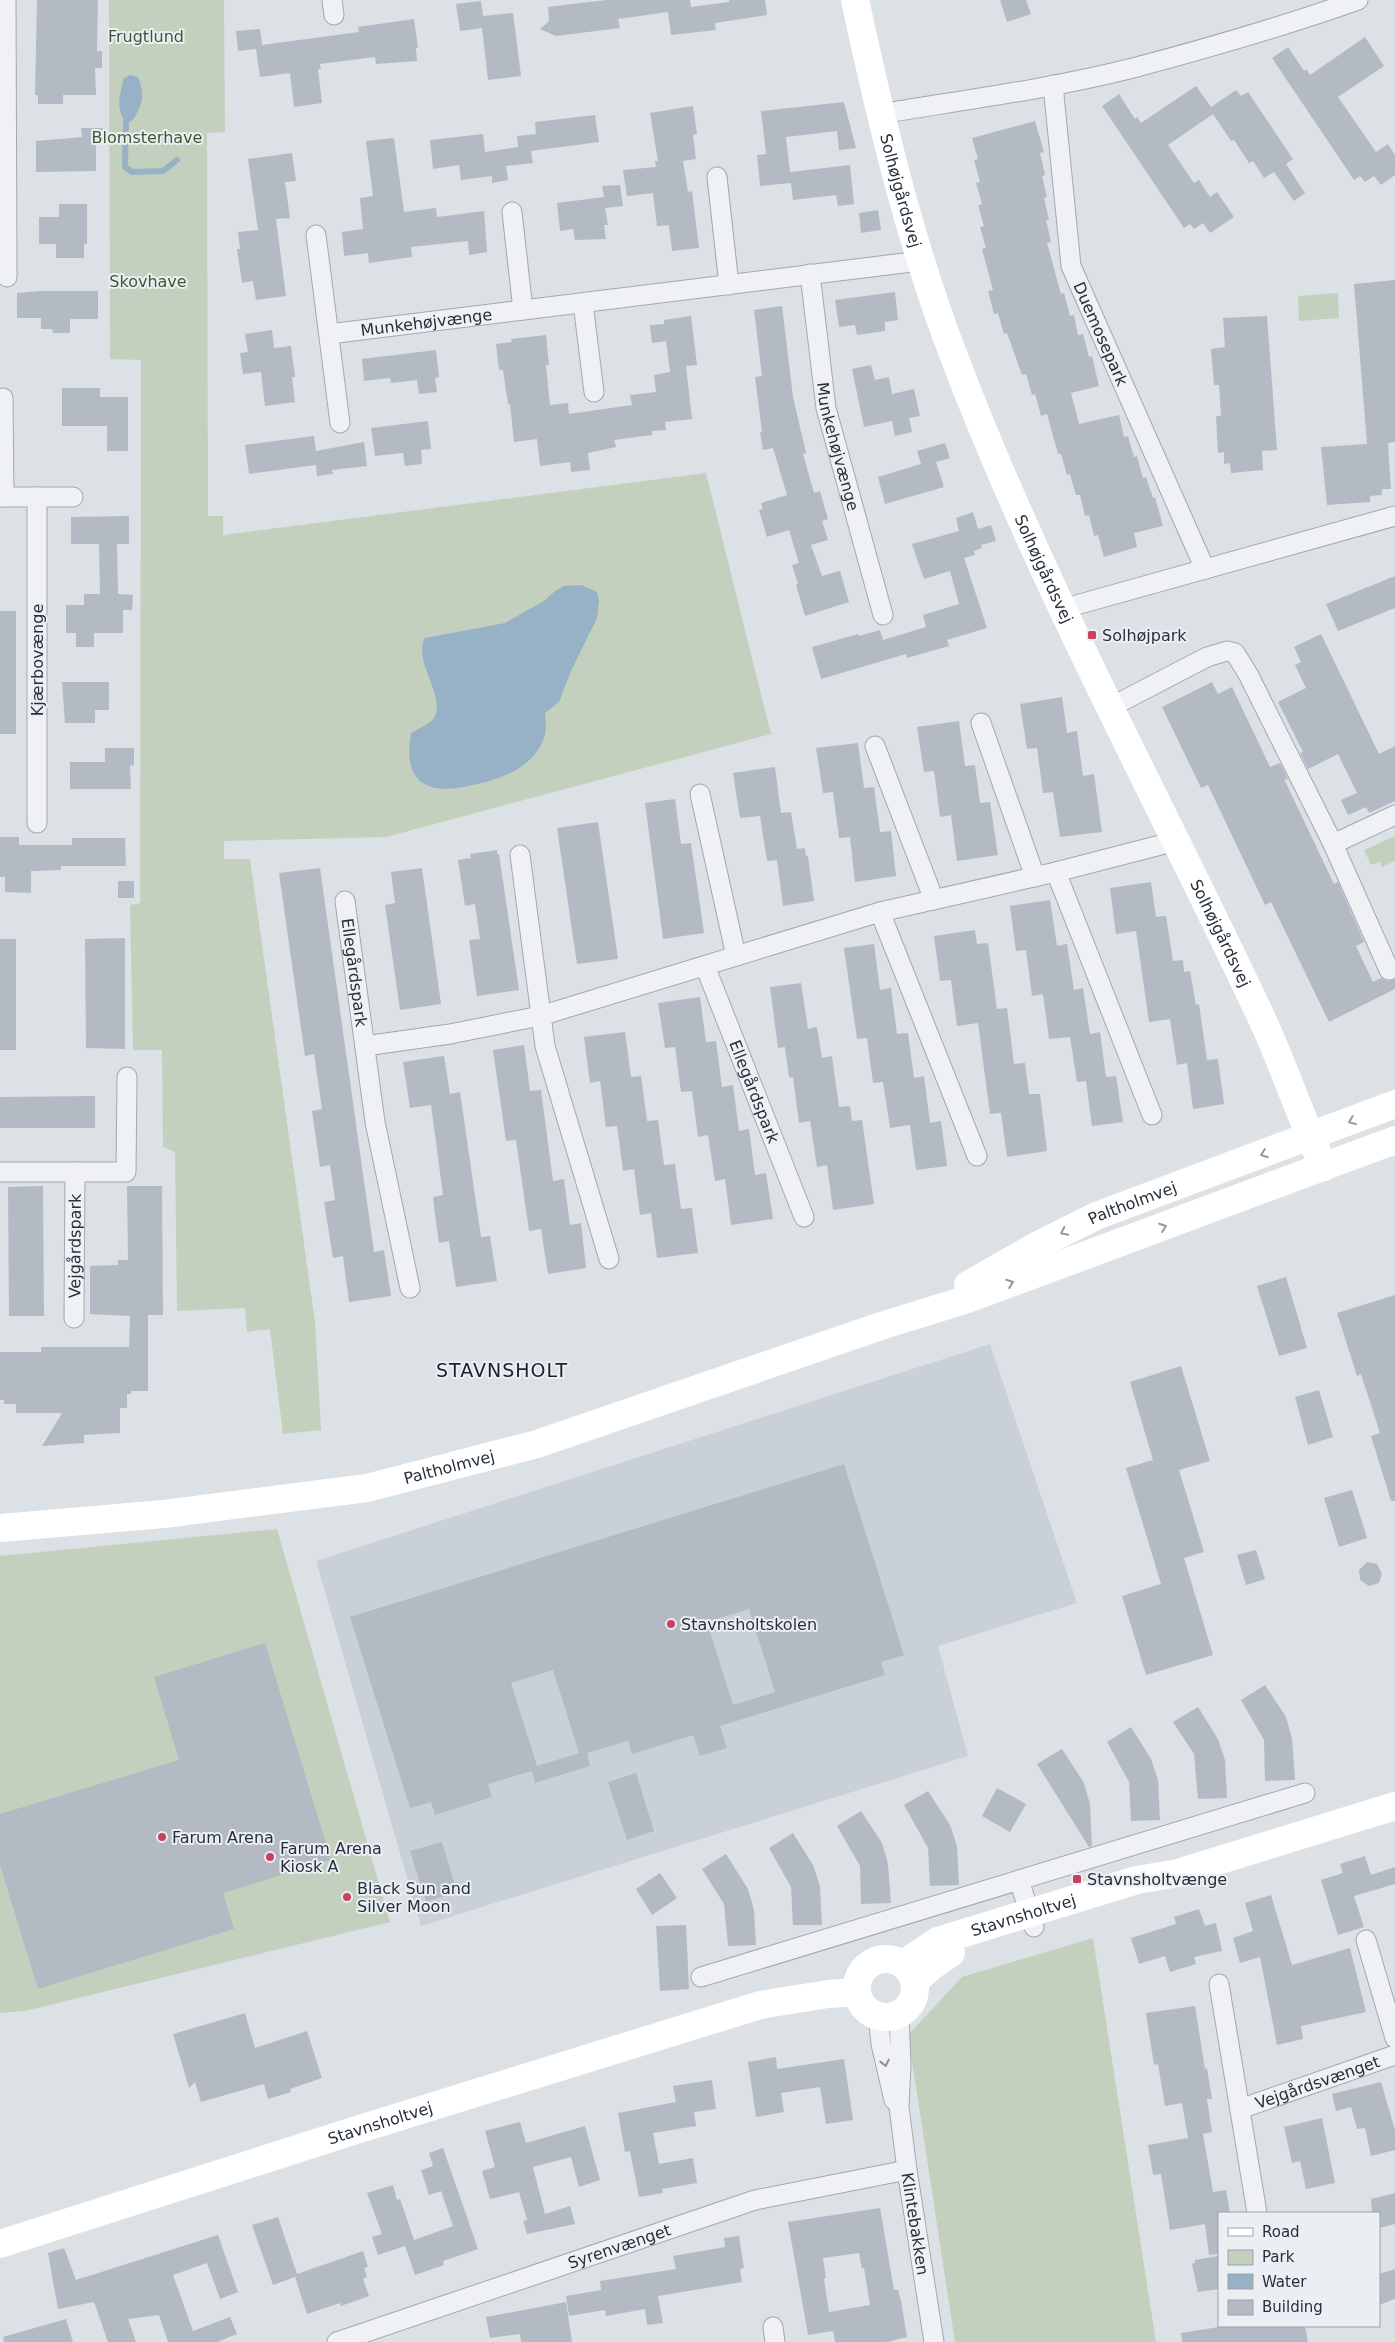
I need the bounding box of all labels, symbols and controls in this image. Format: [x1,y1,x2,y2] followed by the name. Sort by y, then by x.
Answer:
[108,27,184,46] park label: Frugtlund
[92,128,202,147] park label: Blomsterhave
[876,132,926,250] street label: Solhøjgårdsvej
[109,272,187,291] park label: Skovhave
[1070,279,1133,389] street label: Duemosepark
[359,304,493,340] street label: Munkehøjvænge
[813,381,863,513] street label: Munkehøjvænge
[1011,512,1077,626] street label: Solhøjgårdsvej
[28,604,47,716] street label: Kjærbovænge
[1102,626,1187,645] place label: Solhøjpark
[1086,629,1098,641] marker: Solhøjpark
[1187,876,1255,990] street label: Solhøjgårdsvej
[338,917,372,1029] street label: Ellegårdspark
[726,1037,784,1147] street label: Ellegårdspark
[1349,1115,1357,1125] one-way arrow
[1260,1148,1269,1158] one-way arrow
[1085,1177,1179,1228] street label: Paltholmvej
[65,1193,84,1298] street label: Vejgårdspark
[1158,1223,1166,1233] one-way arrow
[1060,1226,1069,1236] one-way arrow
[1005,1279,1014,1289] one-way arrow
[436,1359,568,1381] district label: STAVNSHOLT
[402,1446,497,1488] street label: Paltholmvej
[681,1615,817,1634] place label: Stavnsholtskolen
[665,1618,677,1630] marker: Stavnsholtskolen
[172,1828,274,1847] place label: Farum Arena
[156,1831,168,1843] marker: Farum Arena
[280,1839,382,1876] place label: Farum Arena Kiosk A
[264,1851,276,1863] marker: Farum Arena Kiosk A
[1087,1870,1227,1889] place label: Stavnsholtvænge
[1071,1873,1083,1885] marker: Stavnsholtvænge
[357,1879,471,1916] place label: Black Sun and Silver Moon
[968,1890,1078,1940] street label: Stavnsholtvej
[341,1891,353,1903] marker: Black Sun and Silver Moon
[1253,2052,1382,2112] street label: Vejgårdsvænget
[879,2058,890,2067] one-way arrow
[325,2098,435,2148] street label: Stavnsholtvej
[898,2171,933,2276] street label: Klintebakken
[1218,2212,1380,2327] legend
[565,2220,673,2272] street label: Syrenvænget
[1262,2223,1300,2241] text: Road
[1262,2248,1295,2266] text: Park
[1262,2273,1307,2291] text: Water
[1262,2298,1323,2316] text: Building

